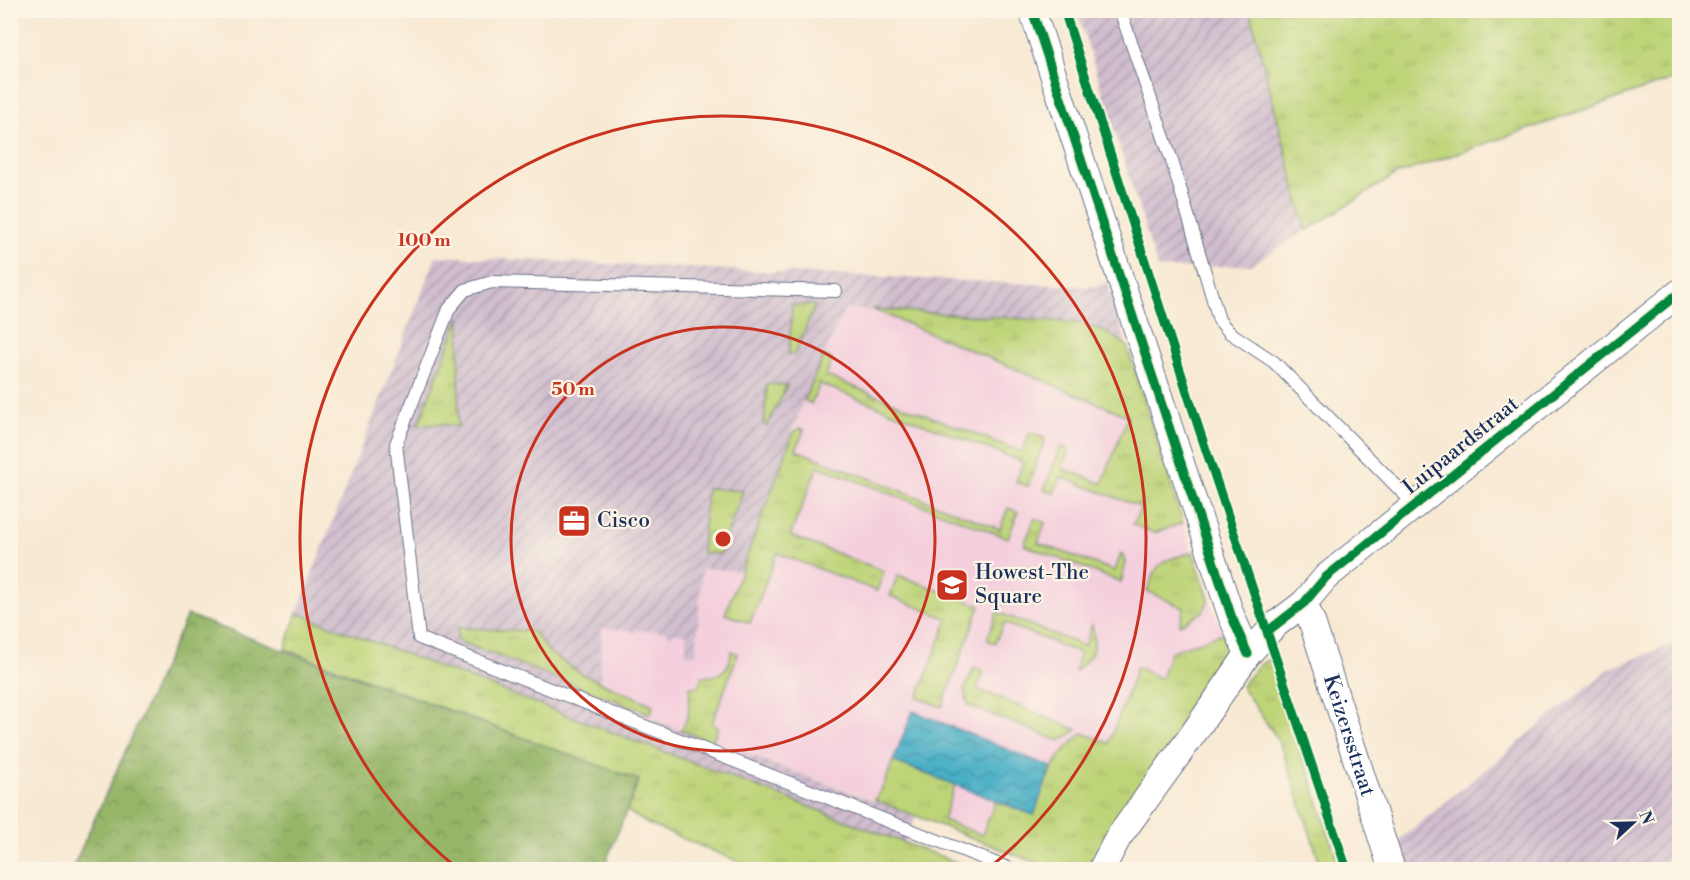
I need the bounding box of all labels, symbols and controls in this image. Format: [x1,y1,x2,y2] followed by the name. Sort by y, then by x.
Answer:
[397,229,451,252] text: 100 m
[551,378,595,401] text: 50 m
[1398,391,1525,501] street label: Luipaardstraat
[556,503,592,539] office icon: Cisco
[597,508,650,534] place label: Cisco
[713,529,733,549] centre of rings
[975,560,1089,610] place label: Howest-The Square
[934,567,970,603] school or university icon: Howest-The Square
[1317,672,1381,800] street label: Keizersstraat
[1603,793,1663,853] north arrow
[1634,808,1658,828] text: N

